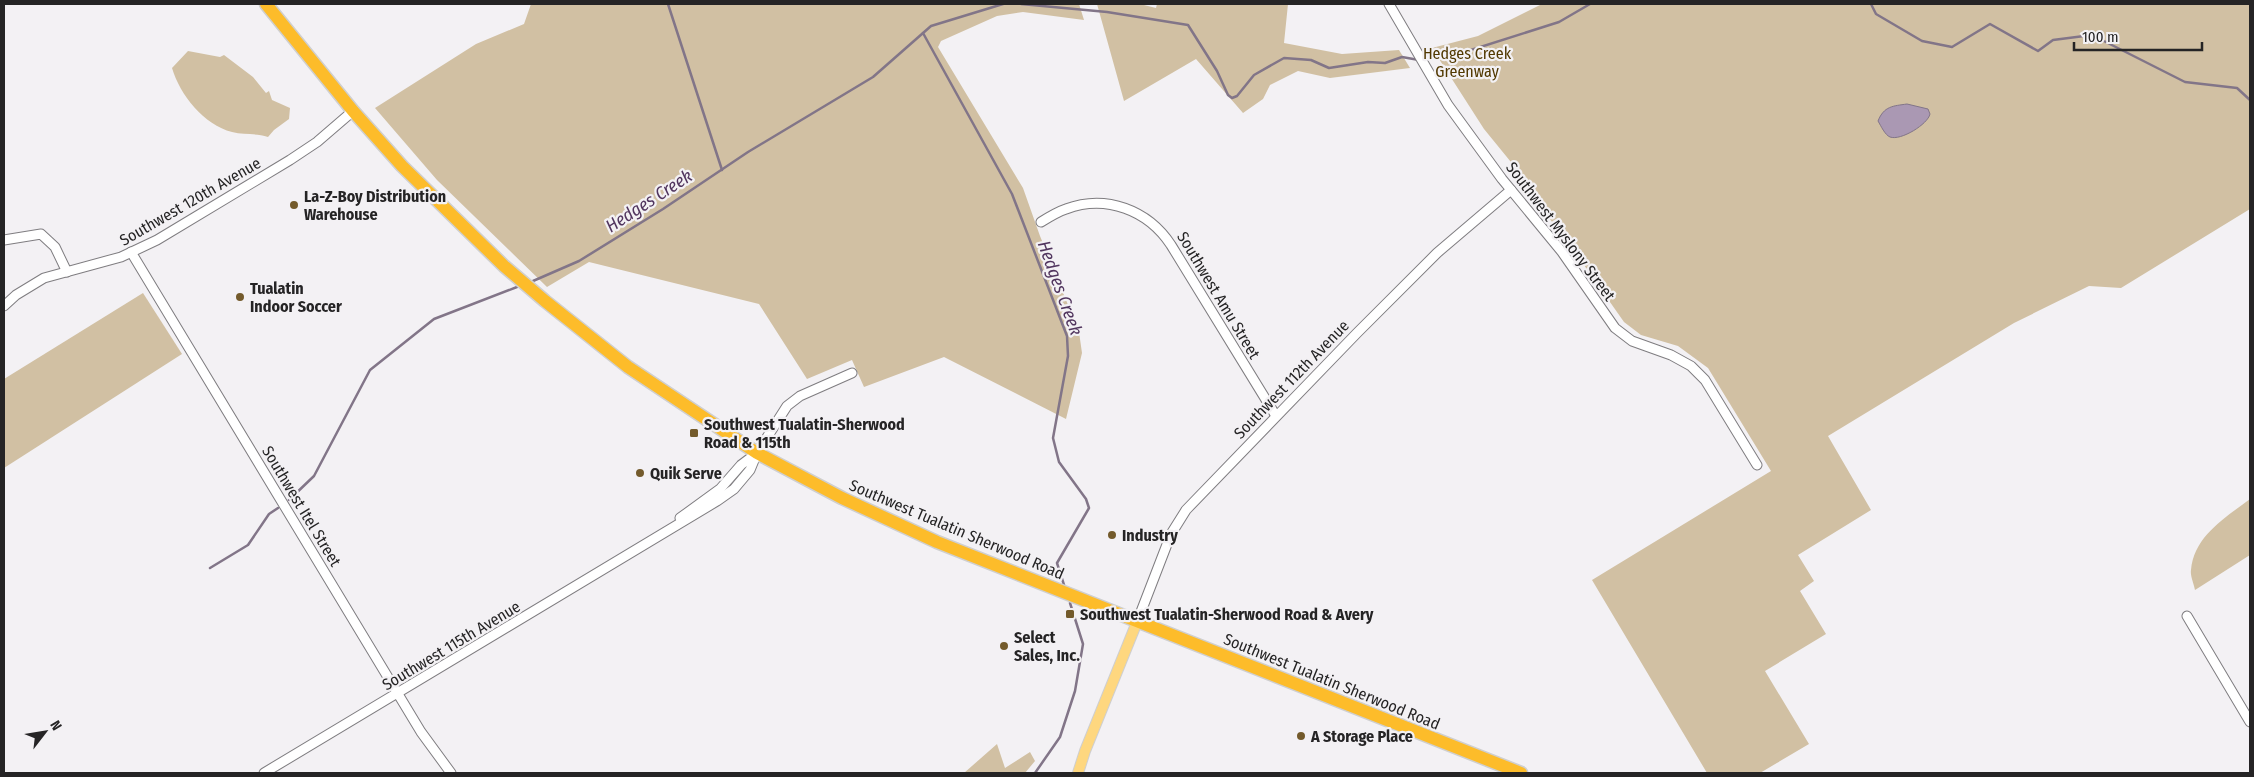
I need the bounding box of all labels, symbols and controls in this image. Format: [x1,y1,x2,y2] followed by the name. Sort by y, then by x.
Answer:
[2074,20,2202,52] scale bar
[2082,28,2119,46] text: 100 m
[1423,44,1512,81] park label: Hedges Creek Greenway
[116,153,264,250] street label: Southwest 120th Avenue
[1502,158,1619,305] street label: Southwest Myslony Street
[601,165,697,237] water label: Hedges Creek
[304,187,446,224] place label: La-Z-Boy Distribution Warehouse
[288,199,300,211] marker: La-Z-Boy Distribution Warehouse
[1173,228,1264,363] street label: Southwest Amu Street
[1033,238,1087,338] water label: Hedges Creek
[250,279,342,316] place label: Tualatin Indoor Soccer
[234,291,246,303] marker: Tualatin Indoor Soccer
[1230,316,1353,443] street label: Southwest 112th Avenue
[704,415,905,452] place label: Southwest Tualatin-Sherwood Road & 115th
[688,427,700,439] marker: Southwest Tualatin-Sherwood Road & 115th
[258,443,345,571] street label: Southwest Itel Street
[650,464,722,483] place label: Quik Serve
[634,467,646,479] marker: Quik Serve
[847,475,1067,583] street label: Southwest Tualatin Sherwood Road
[1122,526,1178,545] place label: Industry
[1106,529,1118,541] marker: Industry
[379,597,524,694] street label: Southwest 115th Avenue
[1080,605,1374,624] place label: Southwest Tualatin-Sherwood Road & Avery
[1064,608,1076,620] marker: Southwest Tualatin-Sherwood Road & Avery
[1014,628,1080,665] place label: Select Sales, Inc.
[1221,629,1443,734] street label: Southwest Tualatin Sherwood Road
[998,640,1010,652] marker: Select Sales, Inc.
[20,707,70,757] north arrow
[46,718,65,734] text: N
[1310,727,1413,746] place label: A Storage Place
[1295,730,1307,742] marker: A Storage Place

